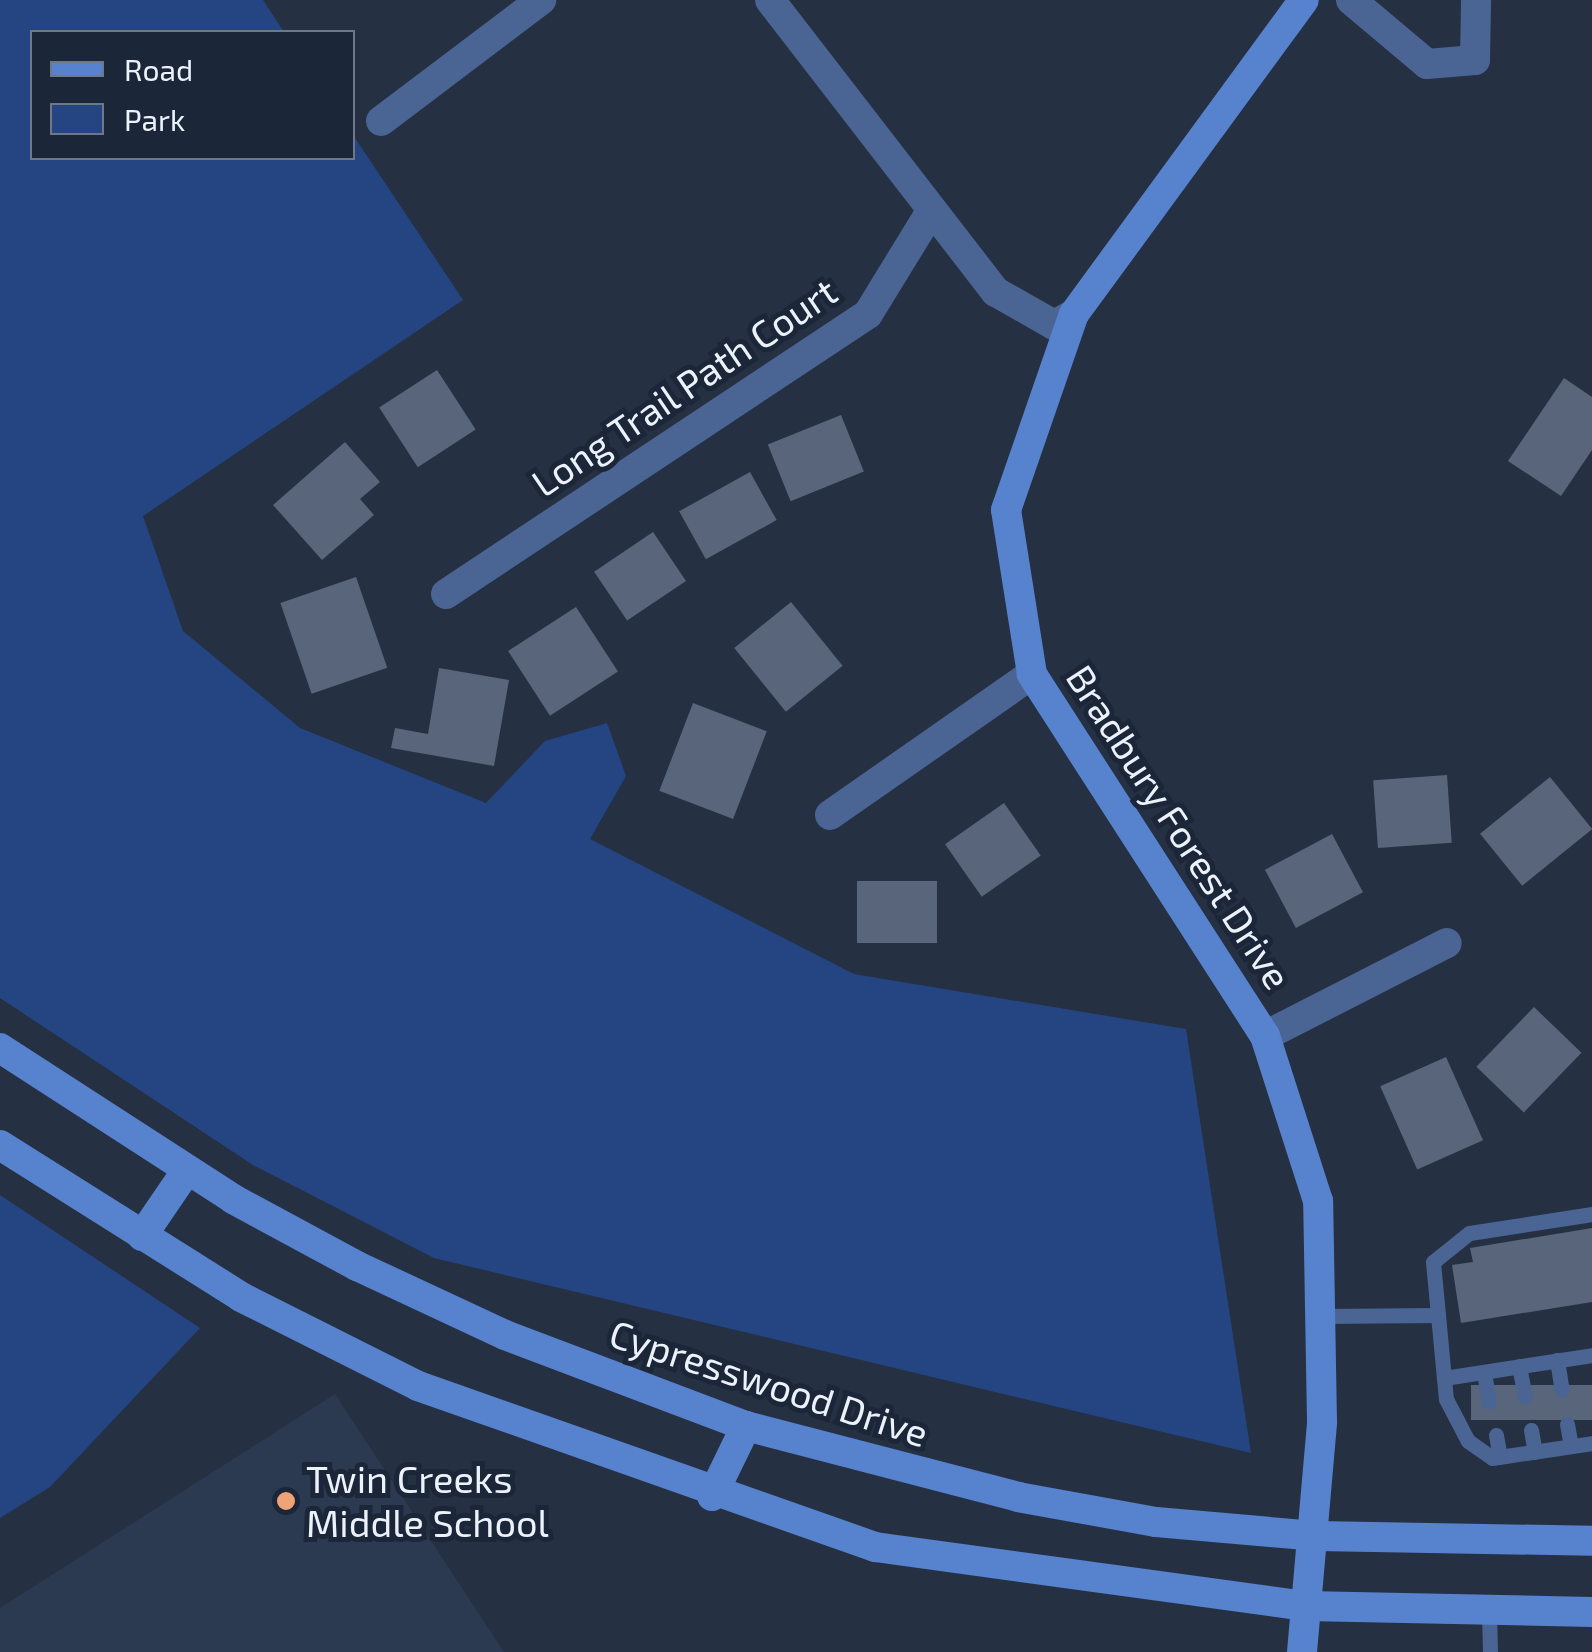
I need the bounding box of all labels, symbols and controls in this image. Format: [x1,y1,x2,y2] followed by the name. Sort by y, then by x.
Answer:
[30,30,355,160] legend
[124,51,193,87] text: Road
[124,101,185,137] text: Park
[522,268,846,506] street label: Long Trail Path Court
[1057,656,1301,998] street label: Bradbury Forest Drive
[604,1310,934,1456] street label: Cypresswood Drive
[306,1456,549,1546] place label: Twin Creeks Middle School
[275,1490,297,1512] marker: Twin Creeks Middle School

